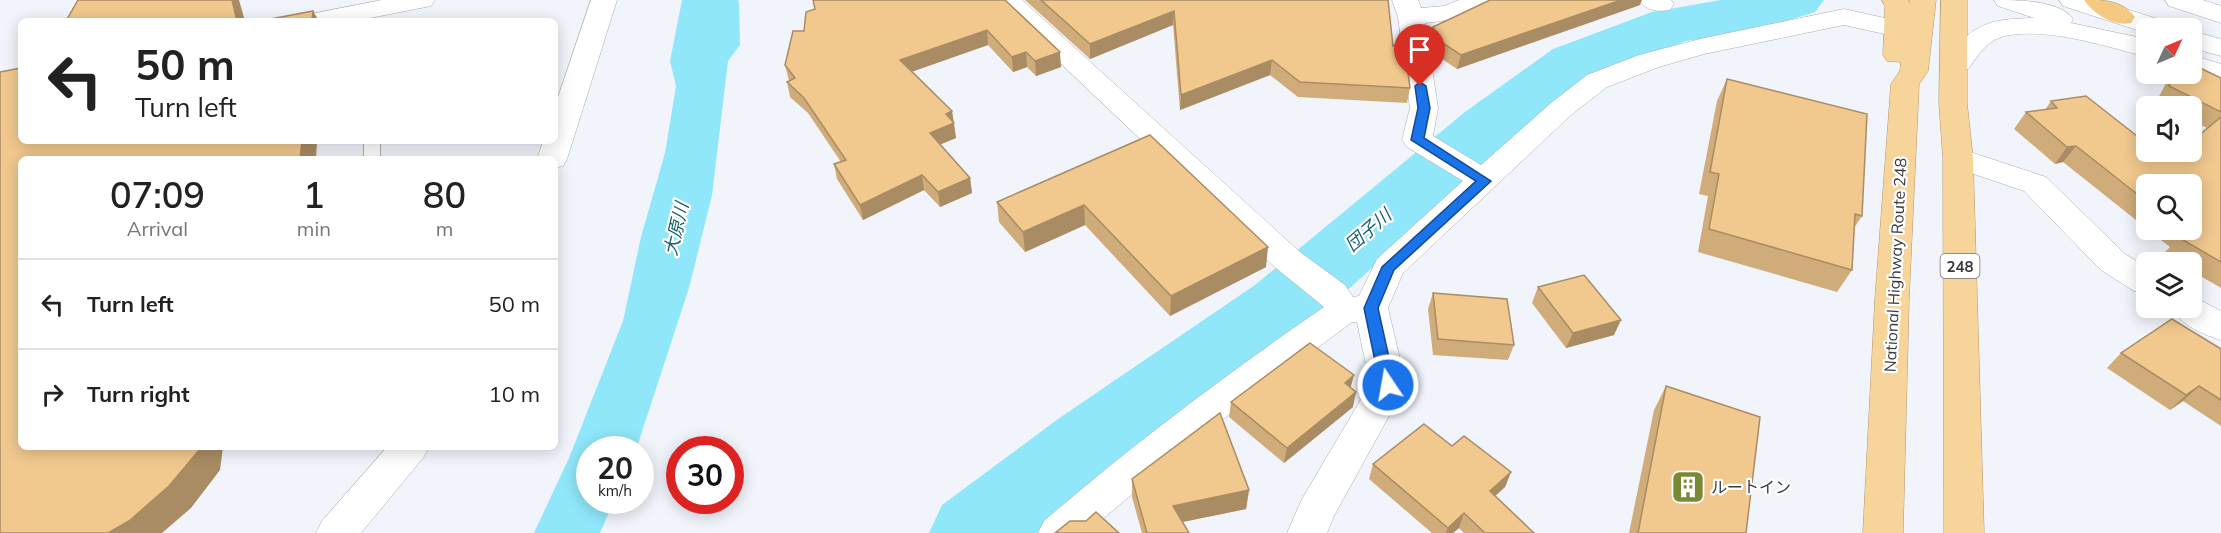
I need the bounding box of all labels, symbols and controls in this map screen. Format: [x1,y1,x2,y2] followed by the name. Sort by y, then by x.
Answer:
[2136,18,2202,84] north arrow
[2136,18,2202,318] map controls
[1394,24,1445,86] pin
[1403,33,1436,66] icon: arrive
[135,38,235,91] text: 50 m
[36,42,114,120] icon: left
[135,90,237,124] text: Turn left
[2136,96,2202,162] button: sound
[1879,157,1911,373] street label: National Highway Route 248
[110,172,205,217] text: 07:09
[303,172,325,217] text: 1
[423,172,466,217] text: 80
[2136,174,2202,240] button: search
[659,198,694,258] water label: 大原川
[1340,202,1397,256] water label: 団子川
[127,216,188,241] text: Arrival
[297,216,331,241] text: min
[436,216,453,241] text: m
[2136,252,2202,318] button: layers
[1940,254,1980,278] road number: 248
[36,288,69,321] icon: left
[87,290,174,318] text: Turn left
[489,290,540,318] text: 50 m
[1356,353,1420,417] position arrow
[36,378,69,411] icon: right
[87,380,190,408] text: Turn right
[489,380,540,408] text: 10 m
[666,436,744,514] speed limit sign: 30
[597,449,633,487] text: 20
[1670,469,1706,505] building icon: ルートイン
[1711,477,1791,497] place label: ルートイン
[598,481,632,500] text: km/h

